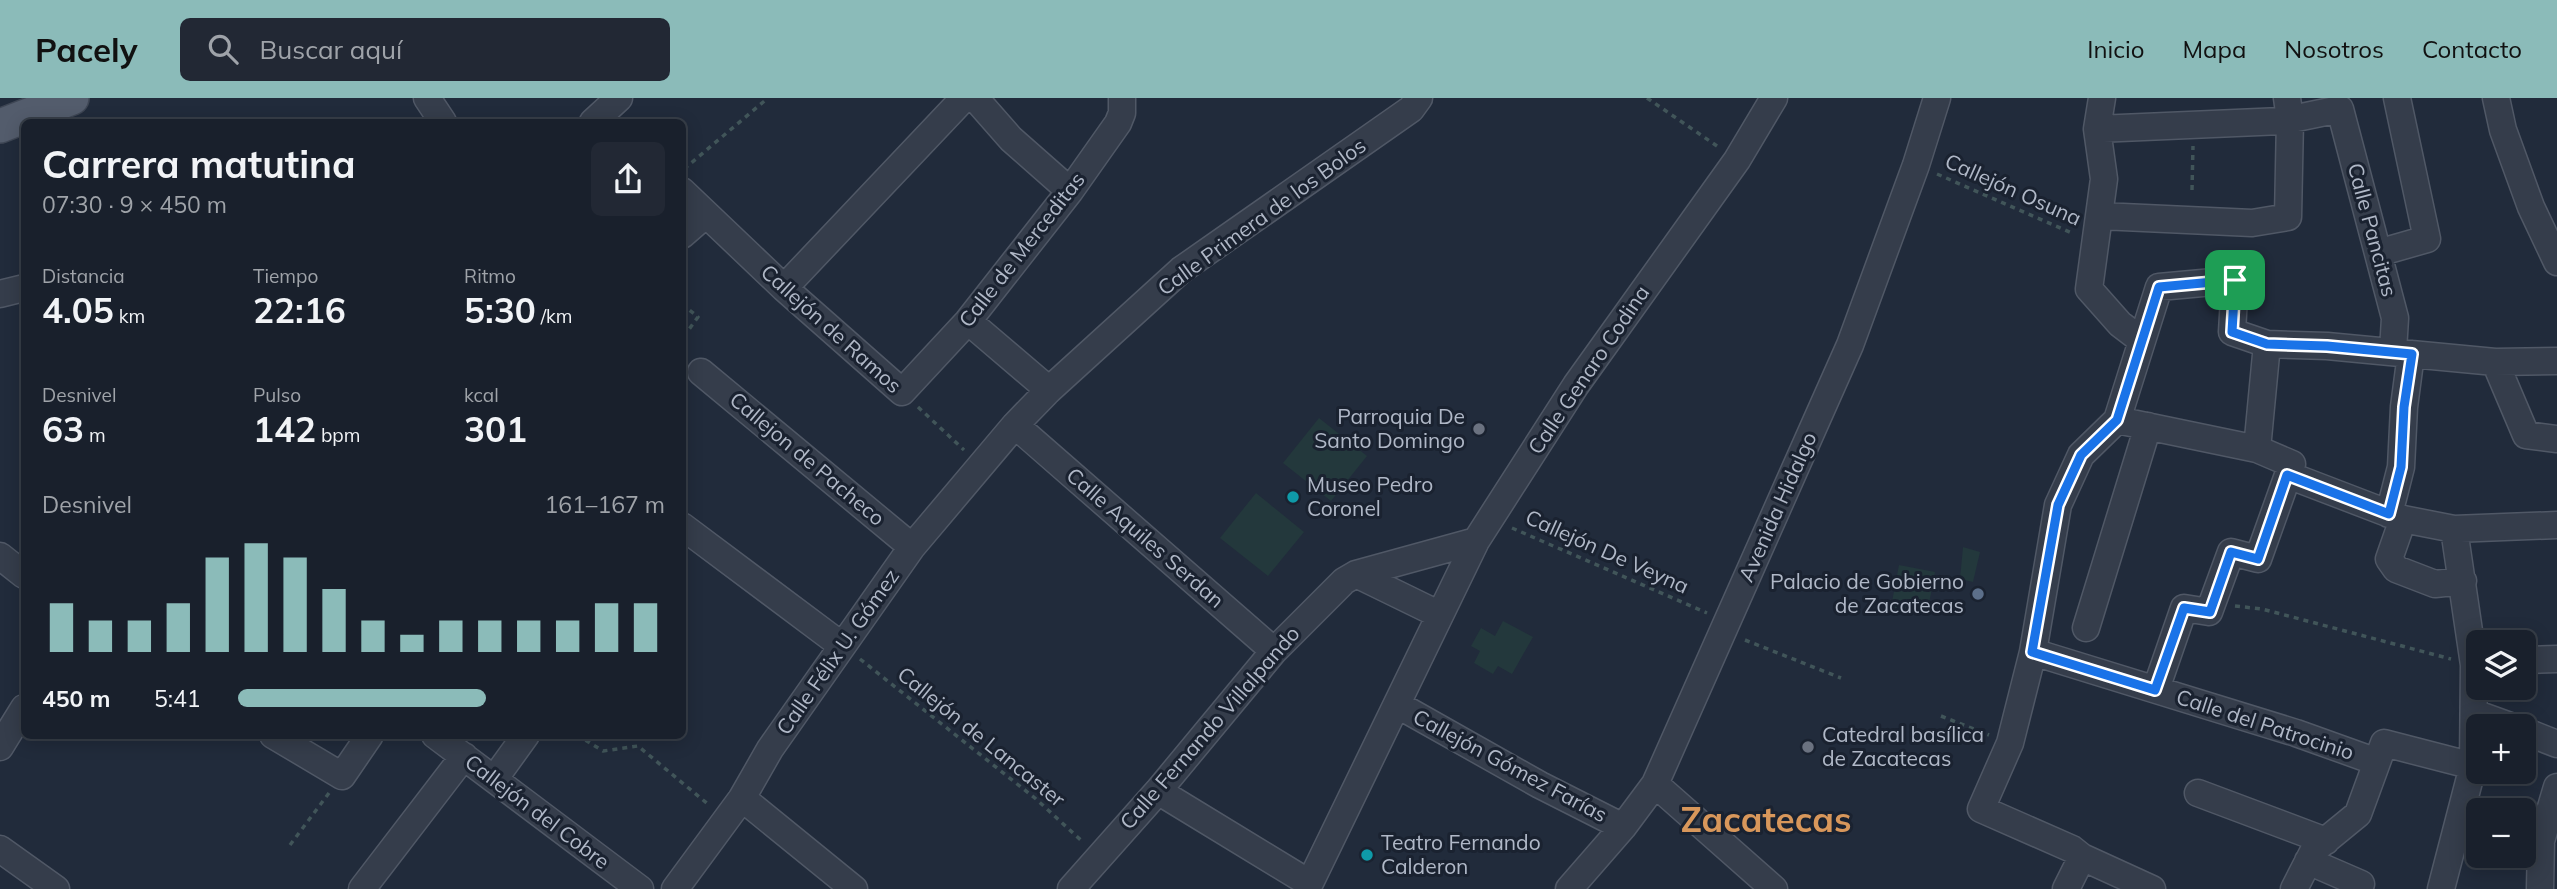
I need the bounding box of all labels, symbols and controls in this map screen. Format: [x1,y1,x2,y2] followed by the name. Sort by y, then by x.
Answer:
[180,18,670,81] search box
[35,29,138,70] text: Pacely
[204,30,242,68] icon: search
[260,33,402,66] text: Buscar aquí
[2087,34,2144,64] text: Inicio
[2182,34,2246,64] text: Mapa
[2284,34,2384,64] text: Nosotros
[2422,34,2522,64] text: Contacto
[1152,132,1371,301] street label: Calle Primera de los Bolos
[42,140,356,188] text: Carrera matutina
[591,142,665,216] button: share
[1941,147,2086,231] street label: Callejón Osuna
[2343,160,2403,299] street label: Calle Pancitas
[953,167,1090,332] street label: Calle de Merceditas
[42,190,227,219] text: 07:30 · 9 × 450 m
[2205,250,2265,310] pin
[756,258,907,398] street label: Callejón de Ramos
[2216,261,2254,299] icon: arrive
[42,264,125,288] text: Distancia
[253,264,318,288] text: Tiempo
[464,264,516,288] text: Ritmo
[1522,280,1654,459] street label: Calle Genaro Codina
[42,288,114,332] text: 4.05
[253,288,346,332] text: 22:16
[464,288,536,332] text: 5:30
[114,304,145,328] text: km
[536,304,573,328] text: /km
[42,383,116,407] text: Desnivel
[253,383,301,407] text: Pulso
[464,383,499,407] text: kcal
[725,386,890,531] street label: Callejon de Pacheco
[1314,403,1465,453] place label: Parroquia De Santo Domingo
[42,407,84,451] text: 63
[253,407,316,451] text: 142
[464,407,527,451] text: 301
[1471,421,1487,437] marker: Parroquia De Santo Domingo
[84,423,106,447] text: m
[316,423,360,447] text: bpm
[1732,428,1822,586] street label: Avenida Hidalgo
[1062,462,1230,613] street label: Calle Aquiles Serdan
[1307,471,1433,521] place label: Museo Pedro Coronel
[1285,489,1301,505] marker: Museo Pedro Coronel
[42,490,132,519] text: Desnivel
[544,490,665,519] text: 161–167 m
[1522,503,1693,599] street label: Callejón De Veyna
[770,564,904,739] street label: Calle Félix U. Gómez
[1770,568,1964,618] place label: Palacio de Gobierno de Zacatecas
[1970,586,1986,602] marker: Palacio de Gobierno de Zacatecas
[1114,620,1305,834] street label: Calle Fernando Villalpando
[2466,630,2536,868] map controls
[2466,630,2536,700] button: layers
[893,661,1071,812] street label: Callejón de Lancaster
[2173,683,2357,765] street label: Calle del Patrocinio
[42,684,110,713] text: 450 m
[154,684,201,713] text: 5:41
[1409,703,1612,827] street label: Callejón Gómez Farías
[2466,714,2536,784] button: +
[1822,721,1984,771] place label: Catedral basílica de Zacatecas
[1800,739,1816,755] marker: Catedral basílica de Zacatecas
[460,748,615,874] street label: Callejón del Cobre
[1681,797,1851,841] district label: Zacatecas
[2466,798,2536,868] button: −
[1381,829,1541,879] place label: Teatro Fernando Calderon
[1359,847,1375,863] marker: Teatro Fernando Calderon

